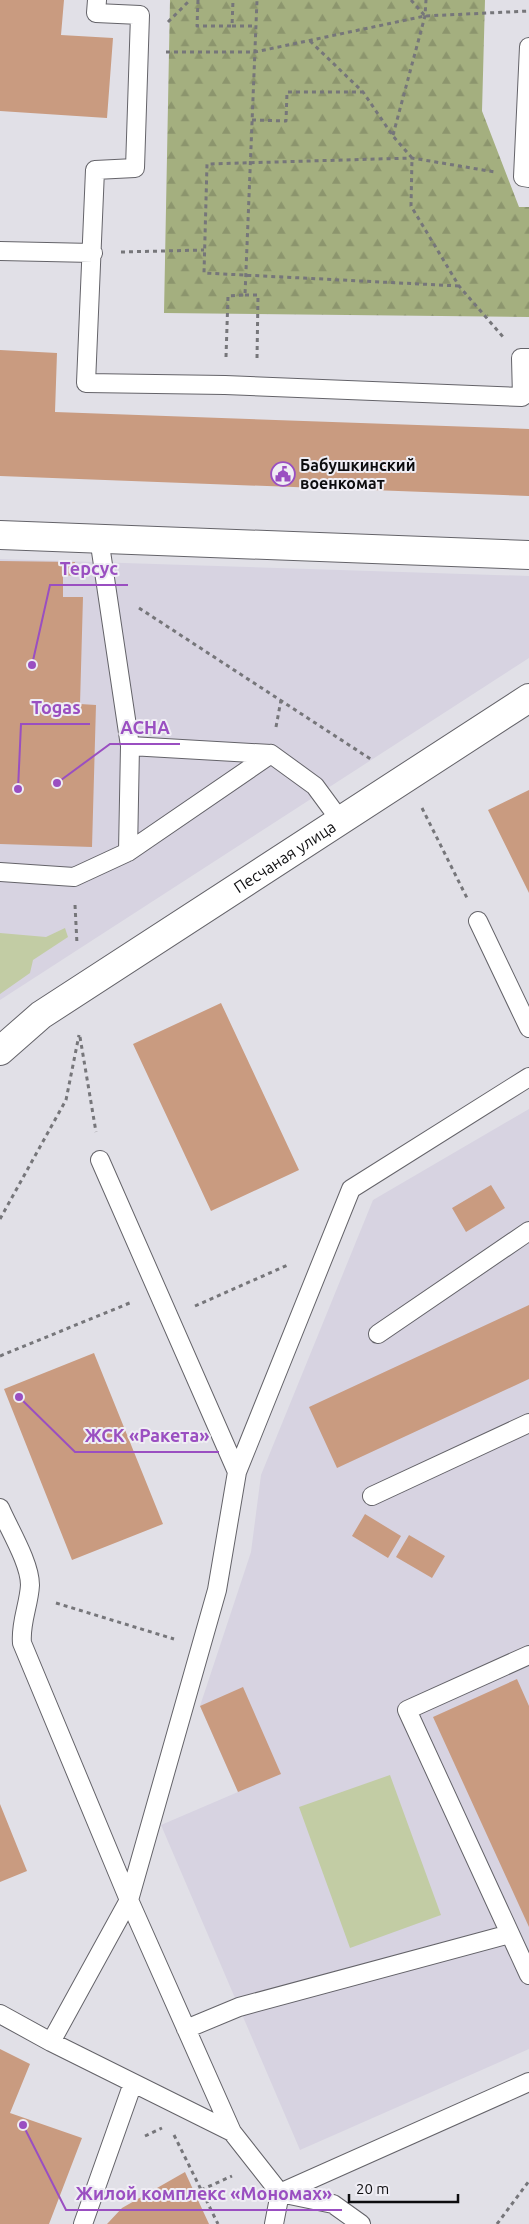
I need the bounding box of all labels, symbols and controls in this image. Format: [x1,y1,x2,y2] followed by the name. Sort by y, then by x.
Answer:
[300,456,415,492] place label: Бабушкинский военкомат
[270,461,296,487] public building icon: Бабушкинский военкомат
[50,552,128,585] callout: Терсус
[60,558,118,578] text: Терсус
[21,691,90,724] callout: Togas
[31,697,81,717] text: Togas
[110,711,180,744] callout: АСНА
[120,717,170,737] text: АСНА
[230,817,339,896] street label: Песчаная улица
[75,1419,219,1452] callout: ЖСК «Ракета»
[85,1425,209,1445] text: ЖСК «Ракета»
[349,2172,458,2204] scale bar
[66,2177,342,2210] callout: Жилой комплекс «Мономах»
[356,2180,389,2197] text: 20 m
[76,2183,332,2203] text: Жилой комплекс «Мономах»

